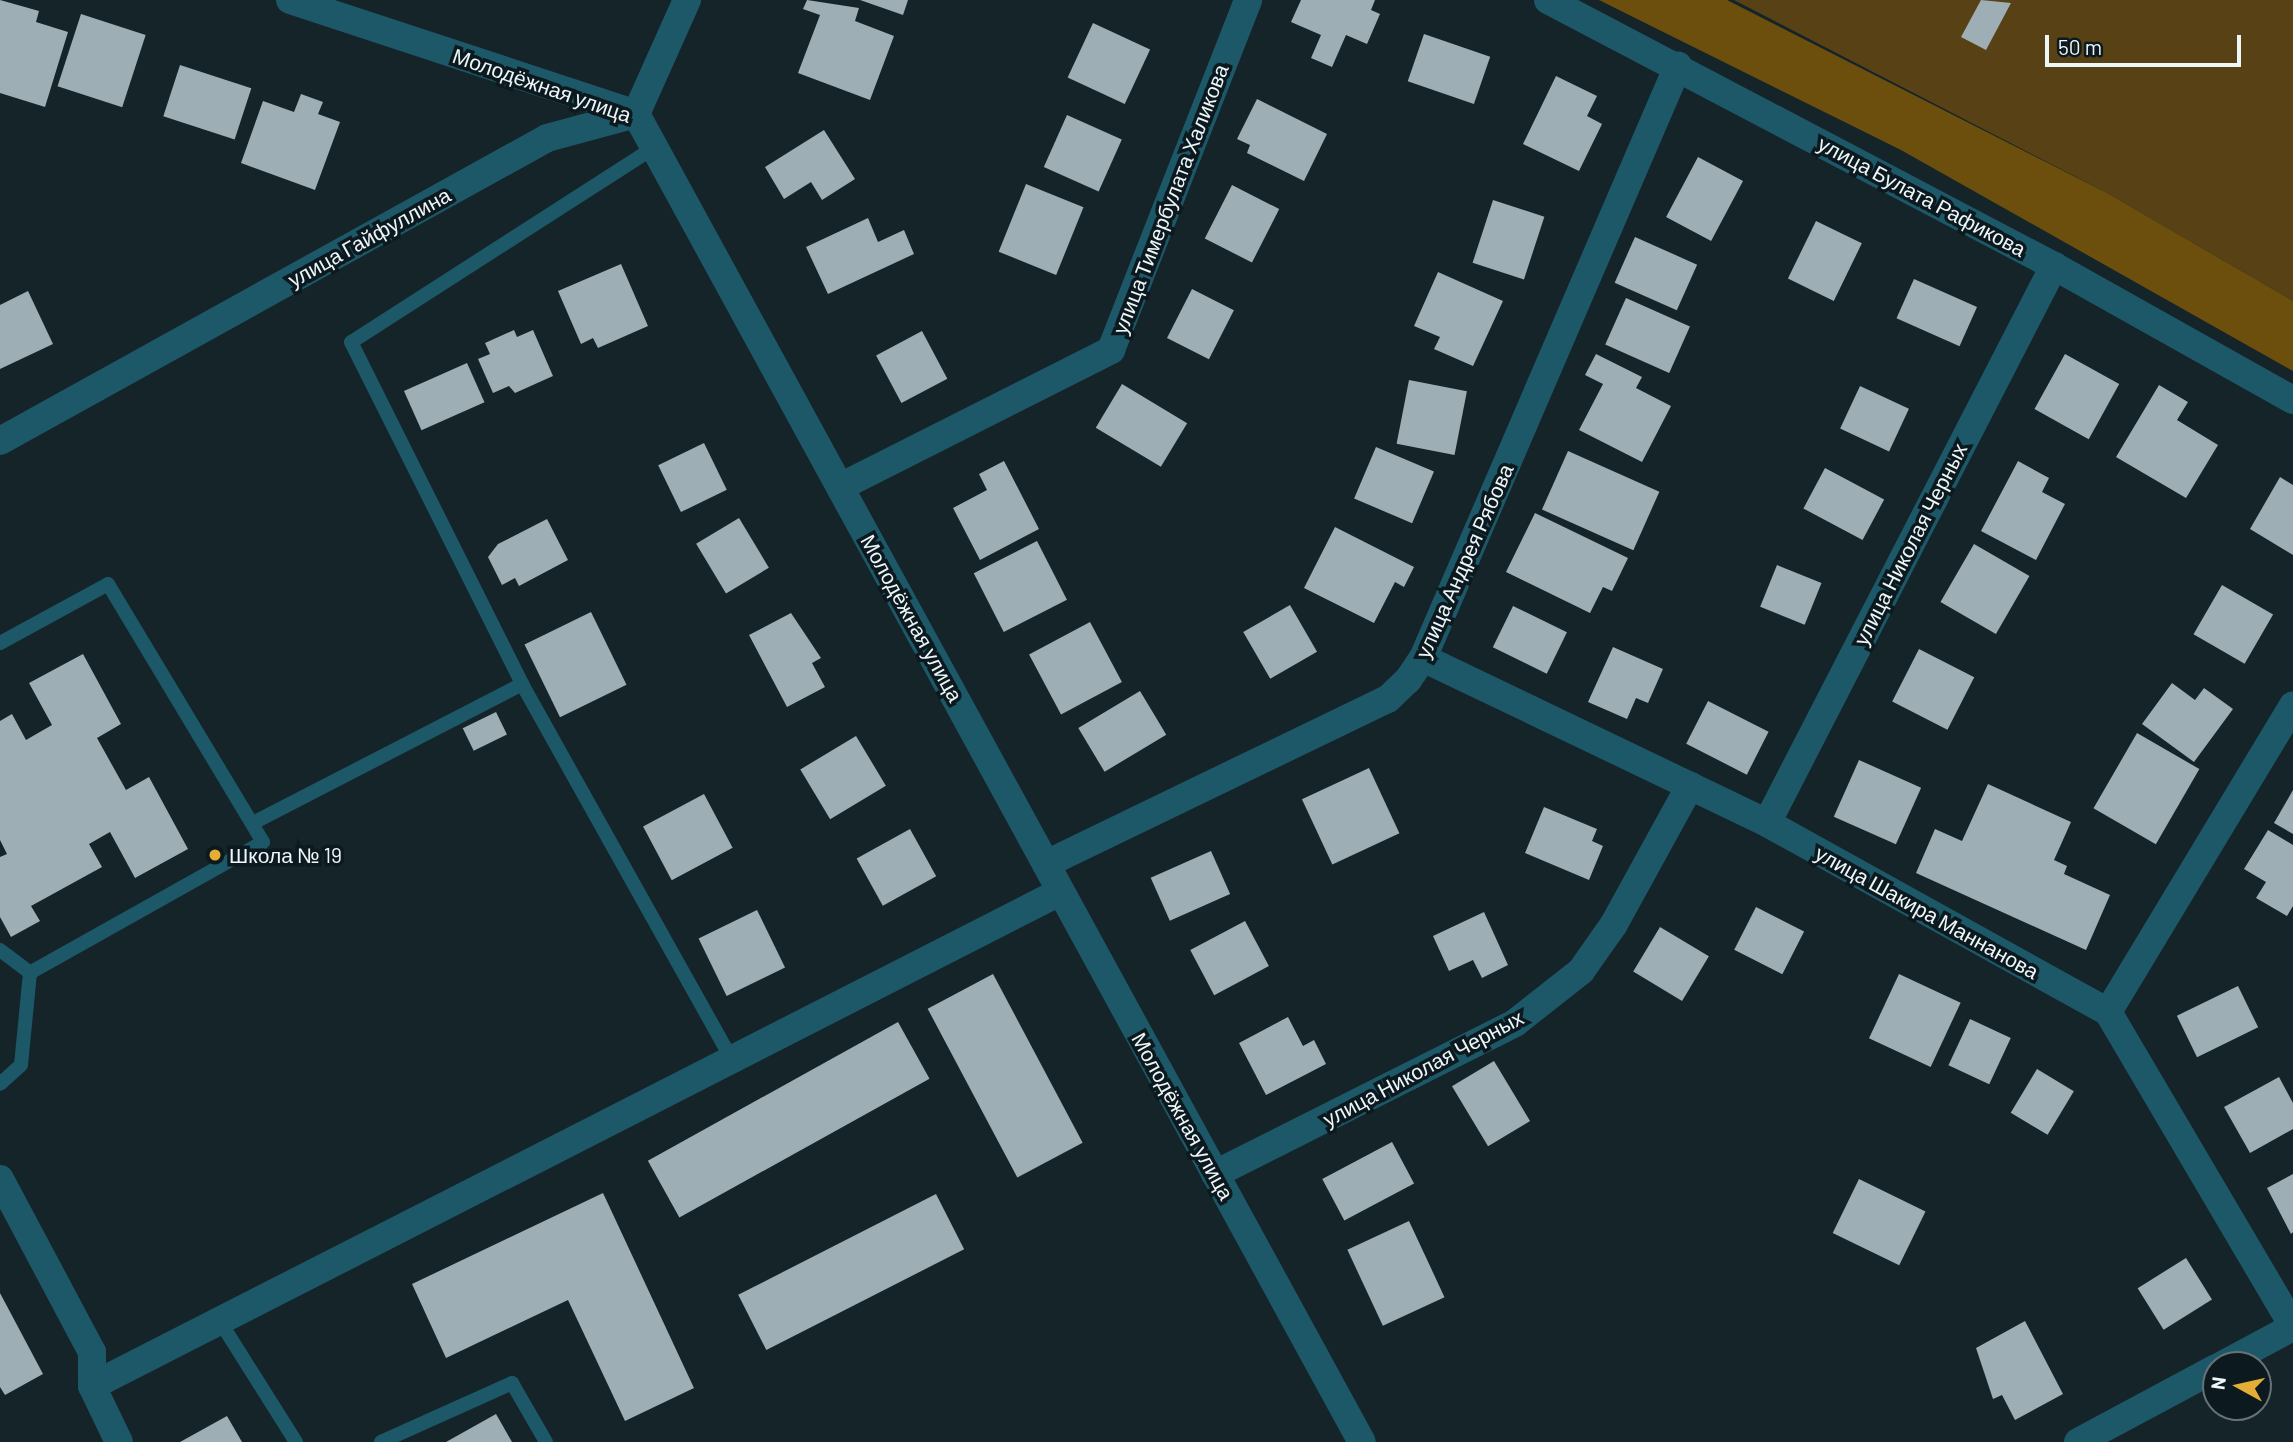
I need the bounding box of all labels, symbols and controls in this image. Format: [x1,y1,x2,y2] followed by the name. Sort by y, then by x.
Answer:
[2048,21,2244,65] scale bar
[2058,34,2102,59] text: 50 m
[449,43,635,127] street label: Молодёжная улица
[1107,60,1233,338] street label: улица Тимербулата Халикова
[1814,130,2030,262] street label: улица Булата Рафикова
[283,182,455,292] street label: улица Гайфуллина
[1848,439,1972,649] street label: улица Николая Черных
[1410,460,1518,662] street label: улица Андрея Рябова
[856,530,968,706] street label: Молодёжная улица
[1811,840,2043,984] street label: улица Шакира Маннанова
[229,842,342,868] place label: Школа № 19
[207,847,223,863] marker: Школа № 19
[1318,1004,1528,1132] street label: улица Николая Черных
[1127,1028,1239,1204] street label: Молодёжная улица
[2202,1351,2272,1421] north arrow
[2205,1375,2230,1391] text: N

